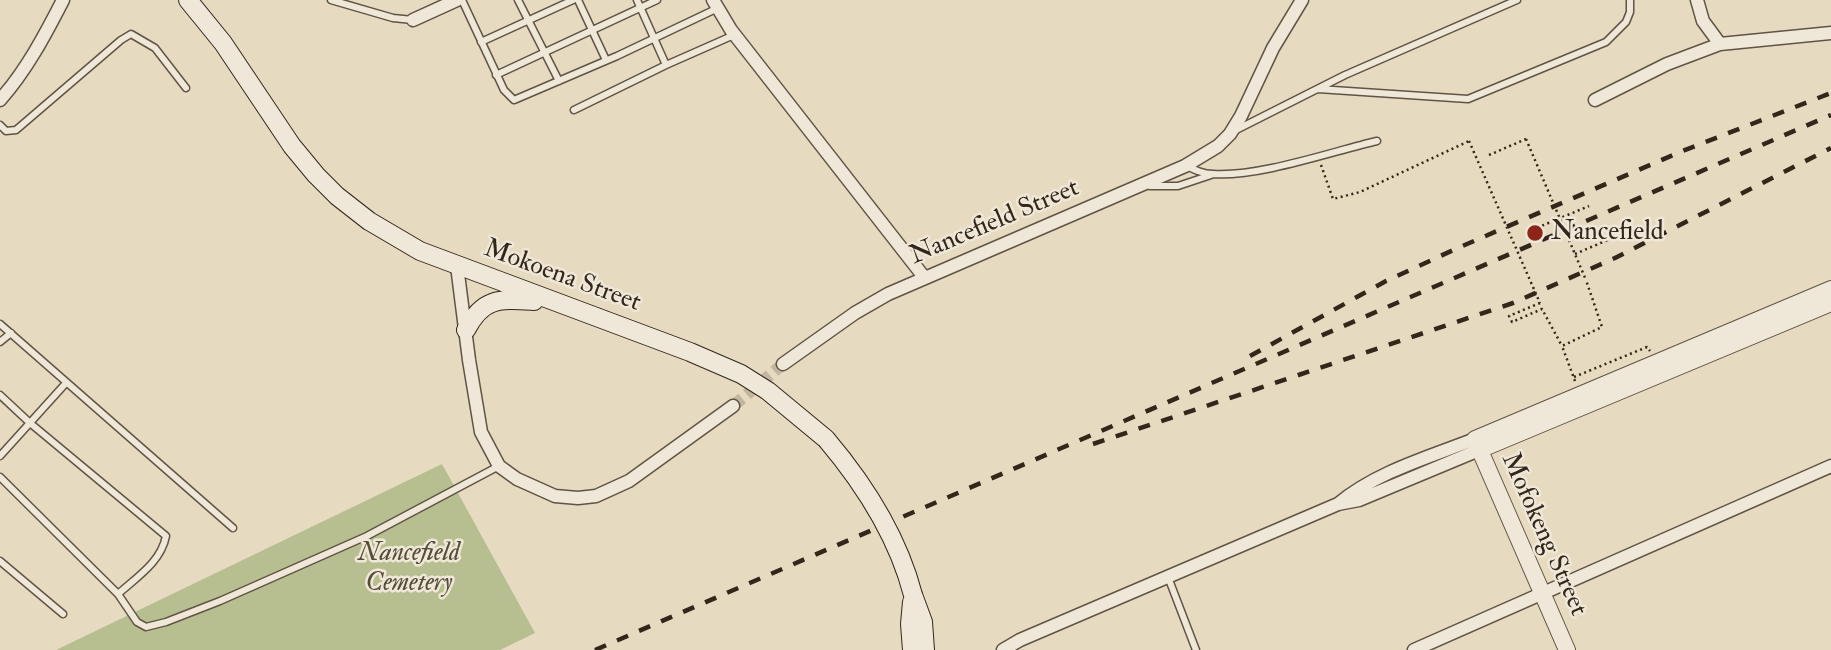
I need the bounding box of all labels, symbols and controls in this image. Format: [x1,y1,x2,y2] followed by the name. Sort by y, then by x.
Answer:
[906,173,1084,273] street label: Nancefield Street
[1551,217,1664,249] place label: Nancefield
[1525,223,1545,243] marker: Nancefield
[479,234,645,320] street label: Mokoena Street
[1493,449,1593,621] street label: Mofokeng Street
[358,538,460,600] park label: Nancefield Cemetery

